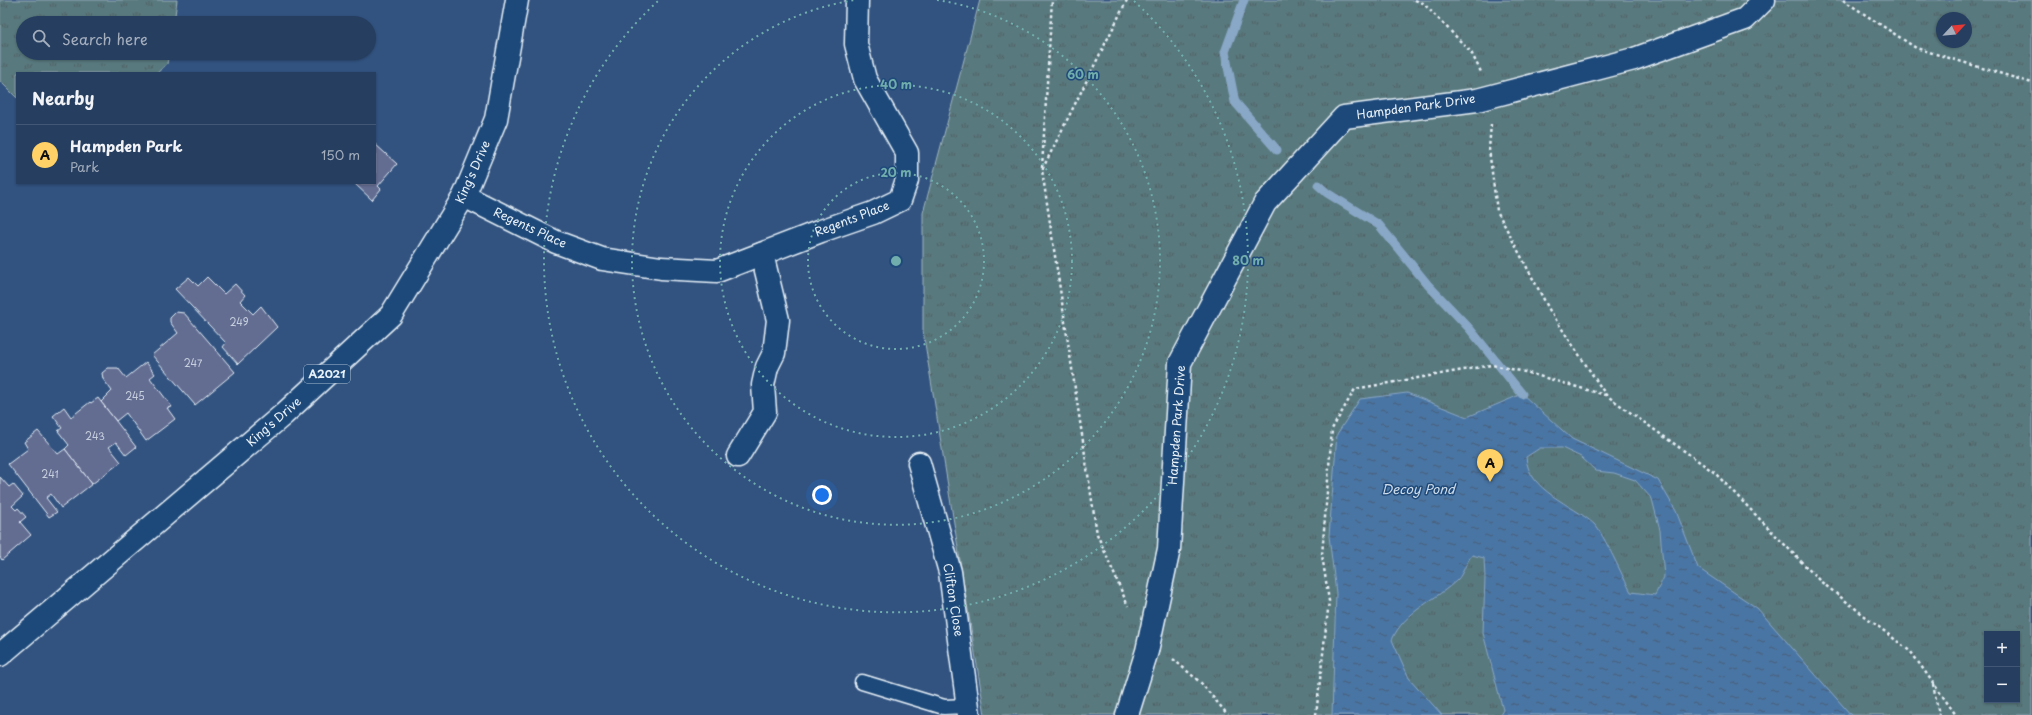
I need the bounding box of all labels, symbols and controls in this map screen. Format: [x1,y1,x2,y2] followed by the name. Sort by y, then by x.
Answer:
[1936,12,1972,48] north arrow
[16,16,376,60] search box
[30,27,52,49] icon: search
[62,27,148,50] text: Search here
[1067,65,1099,83] text: 60 m
[880,75,912,93] text: 40 m
[32,85,94,111] text: Nearby
[1355,89,1476,123] street label: Hampden Park Drive
[70,134,183,157] text: Hampden Park
[450,137,494,206] street label: King's Drive
[40,145,50,164] text: A
[321,145,360,164] text: 150 m
[70,157,99,176] text: Park
[880,163,912,181] text: 20 m
[812,196,892,241] street label: Regents Place
[491,202,570,252] street label: Regents Place
[1232,251,1264,269] text: 80 m
[889,254,903,268] centre of rings
[229,314,249,329] house number: 249
[184,355,203,370] house number: 247
[304,365,350,383] road number: A2021
[1163,365,1189,485] street label: Hampden Park Drive
[125,388,145,403] house number: 245
[242,392,305,450] street label: King's Drive
[85,428,105,443] house number: 243
[1477,449,1503,482] pin: A
[41,466,59,481] house number: 241
[1381,479,1457,498] water label: Decoy Pond
[812,485,832,505] your location
[939,562,969,638] street label: Clifton Close
[1984,631,2020,703] map controls
[1984,631,2020,667] button: +
[1984,667,2020,703] button: −

